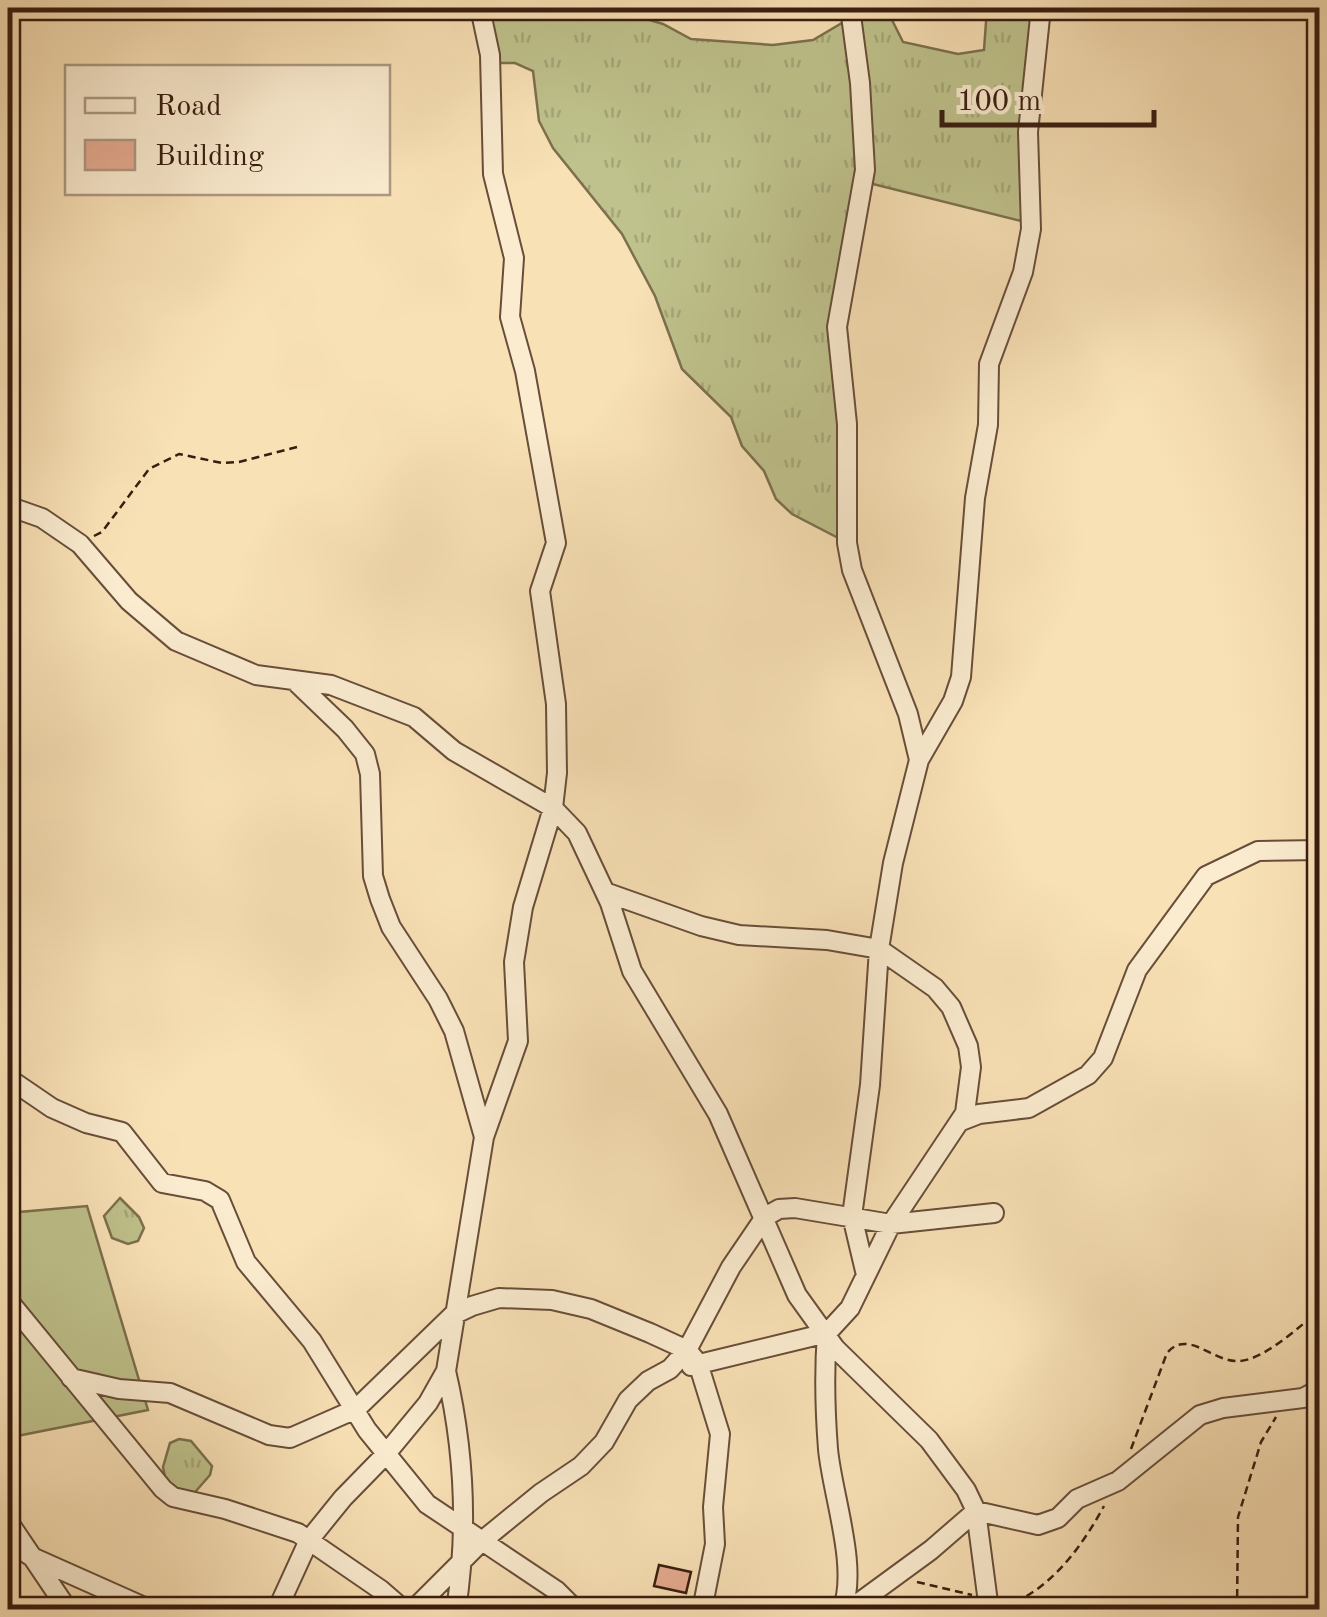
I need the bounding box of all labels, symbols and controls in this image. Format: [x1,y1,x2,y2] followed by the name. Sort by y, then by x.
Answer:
[65,65,390,195] legend
[942,65,1154,127] scale bar
[957,87,1041,117] text: 100 m
[155,92,222,122] text: Road
[155,142,264,172] text: Building

